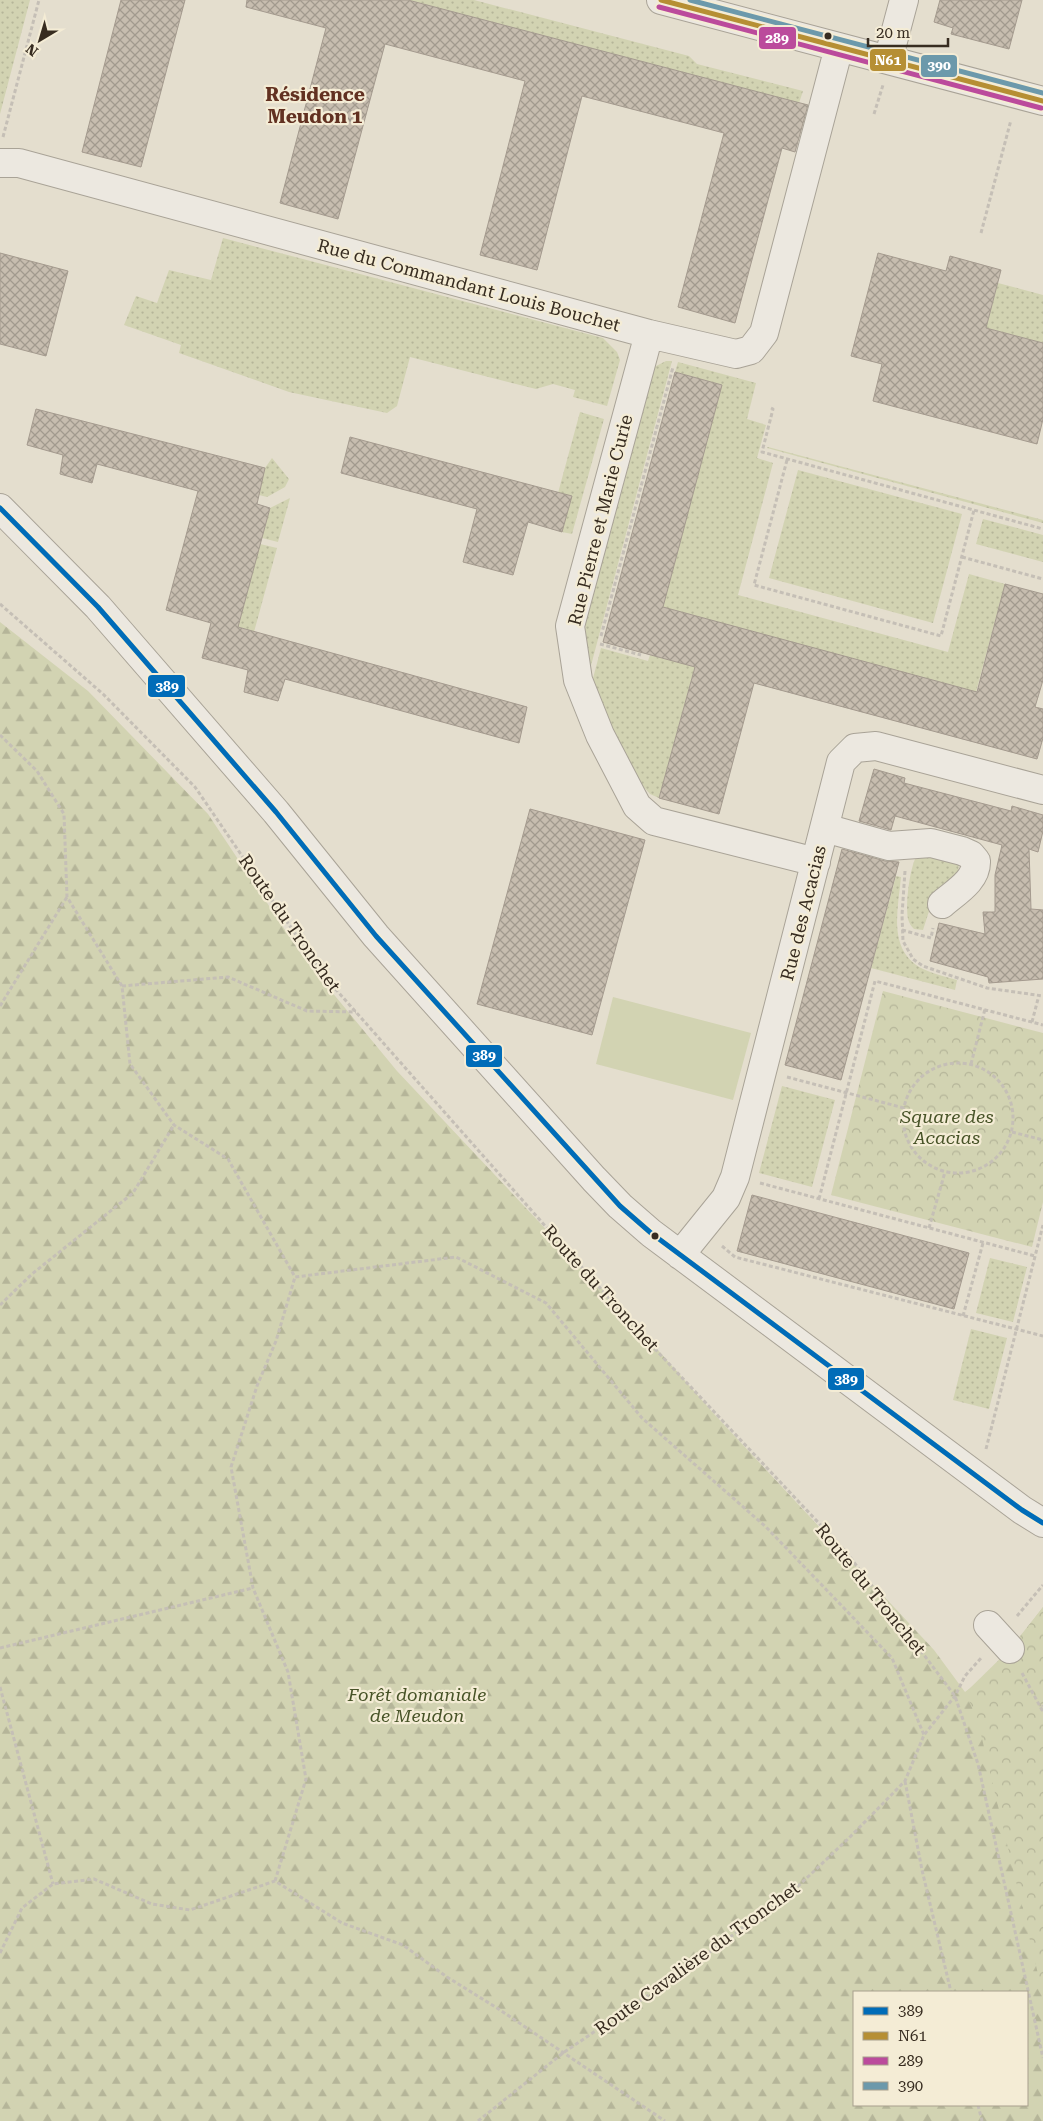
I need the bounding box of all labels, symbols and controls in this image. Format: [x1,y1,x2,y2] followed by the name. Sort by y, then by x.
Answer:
[15,15,65,65] north arrow
[868,15,948,47] scale bar
[876,24,911,42] text: 20 m
[758,26,797,50] line badge: 289
[765,30,789,46] text: 289
[823,31,833,41] unlabelled marker
[23,40,41,60] text: N
[869,48,907,72] line badge: N61
[875,52,901,68] text: N61
[920,54,958,78] line badge: 390
[927,57,951,73] text: 390
[265,83,365,128] district label: Résidence Meudon 1
[315,234,623,336] street label: Rue du Commandant Louis Bouchet
[564,412,636,628] street label: Rue Pierre et Marie Curie
[147,674,186,698] line badge: 389
[155,678,179,694] text: 389
[776,843,830,983] street label: Rue des Acacias
[235,850,345,996] street label: Route du Tronchet
[465,1044,503,1068] line badge: 389
[472,1047,496,1063] text: 389
[899,1106,994,1148] park label: Square des Acacias
[539,1220,663,1356] street label: Route du Tronchet
[650,1231,660,1241] unlabelled marker
[827,1367,865,1391] line badge: 389
[834,1371,858,1387] text: 389
[812,1519,931,1659] street label: Route du Tronchet
[347,1684,486,1726] park label: Forêt domaniale de Meudon
[591,1877,804,2039] street label: Route Cavalière du Tronchet
[853,1991,1028,2106] legend
[898,2002,923,2020] text: 389
[898,2027,927,2045] text: N61
[898,2052,923,2070] text: 289
[898,2077,923,2095] text: 390

